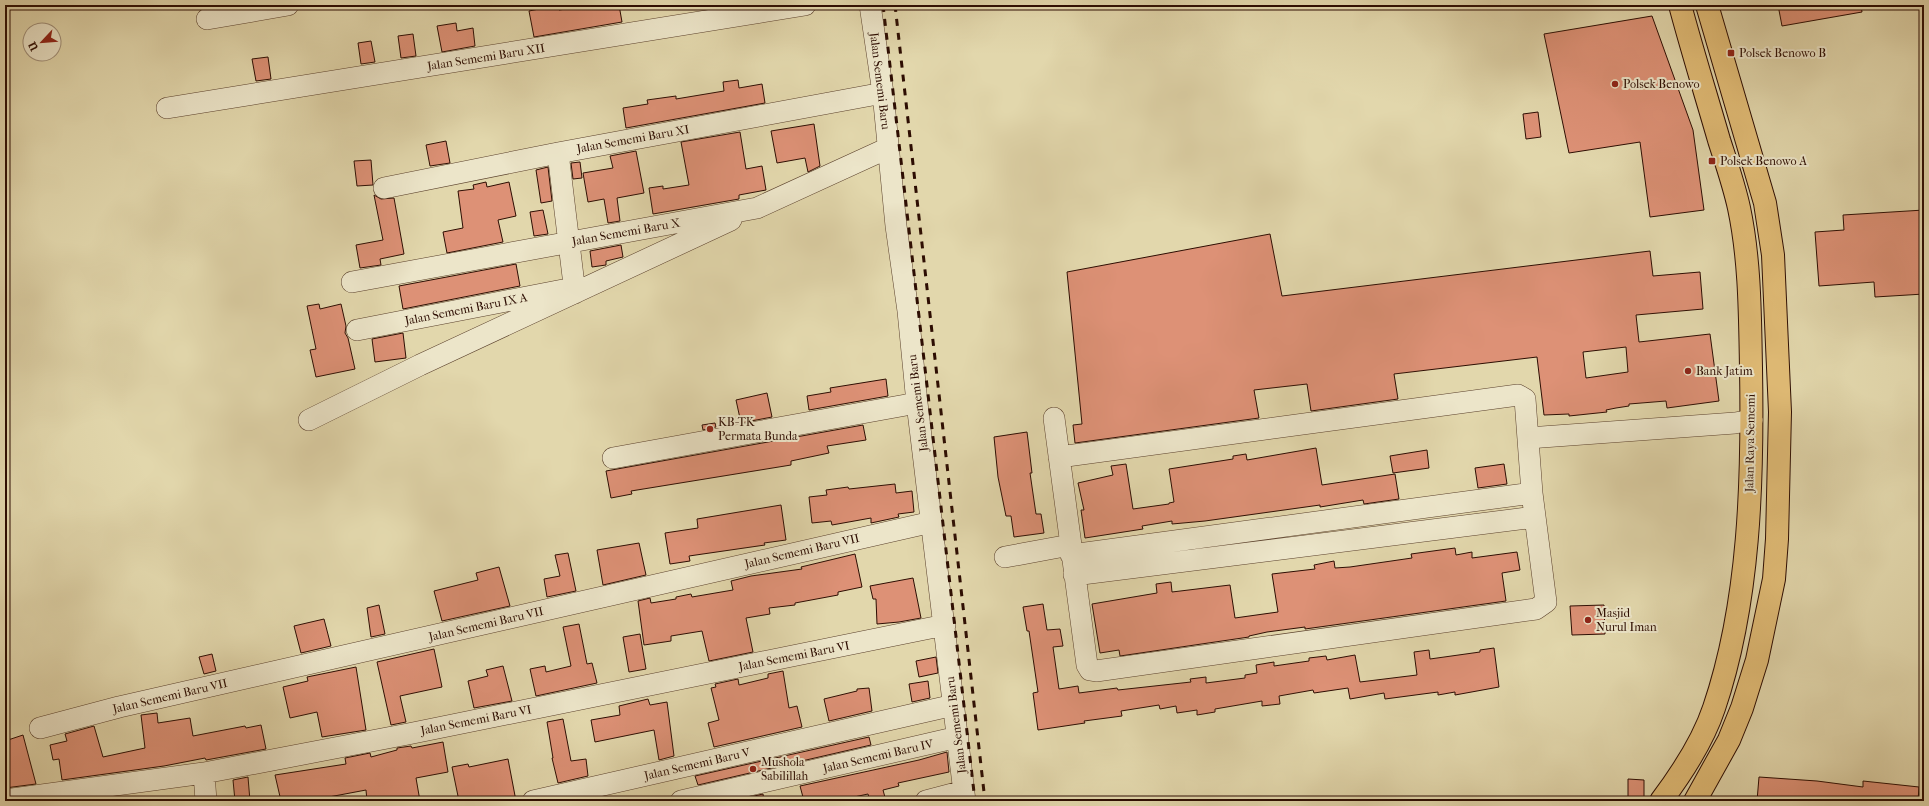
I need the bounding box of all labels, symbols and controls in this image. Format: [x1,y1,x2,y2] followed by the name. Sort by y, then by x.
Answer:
[22,22,62,62] north arrow
[867,31,893,130] street label: Jalan Sememi Baru
[26,39,42,54] text: U
[425,41,546,73] street label: Jalan Sememi Baru XII
[1739,46,1826,60] place label: Polsek Benowo B
[1726,48,1736,58] marker: Polsek Benowo B
[1623,77,1700,91] place label: Polsek Benowo
[1610,79,1620,89] marker: Polsek Benowo
[575,122,691,156] street label: Jalan Sememi Baru XI
[1720,154,1807,168] place label: Polsek Benowo A
[1707,156,1717,166] marker: Polsek Benowo A
[570,215,682,249] street label: Jalan Sememi Baru X
[403,290,529,328] street label: Jalan Sememi Baru IX A
[905,354,931,453] street label: Jalan Sememi Baru
[1696,364,1753,378] place label: Bank Jatim
[1683,366,1693,376] marker: Bank Jatim
[1742,393,1758,493] street label: Jalan Raya Sememi
[718,415,798,443] place label: KB-TK Permata Bunda
[705,424,715,434] marker: KB-TK Permata Bunda
[742,531,861,571] street label: Jalan Sememi Baru VII
[426,604,545,644] street label: Jalan Sememi Baru VII
[1596,606,1657,634] place label: Masjid Nurul Iman
[1583,615,1593,625] marker: Masjid Nurul Iman
[736,638,851,674] street label: Jalan Sememi Baru VI
[110,676,229,716] street label: Jalan Sememi Baru VII
[943,676,969,775] street label: Jalan Sememi Baru
[418,702,533,738] street label: Jalan Sememi Baru VI
[821,736,936,776] street label: Jalan Sememi Baru IV
[642,745,752,783] street label: Jalan Sememi Baru V
[761,755,809,783] place label: Mushola Sabilillah
[748,764,758,774] marker: Mushola Sabilillah

